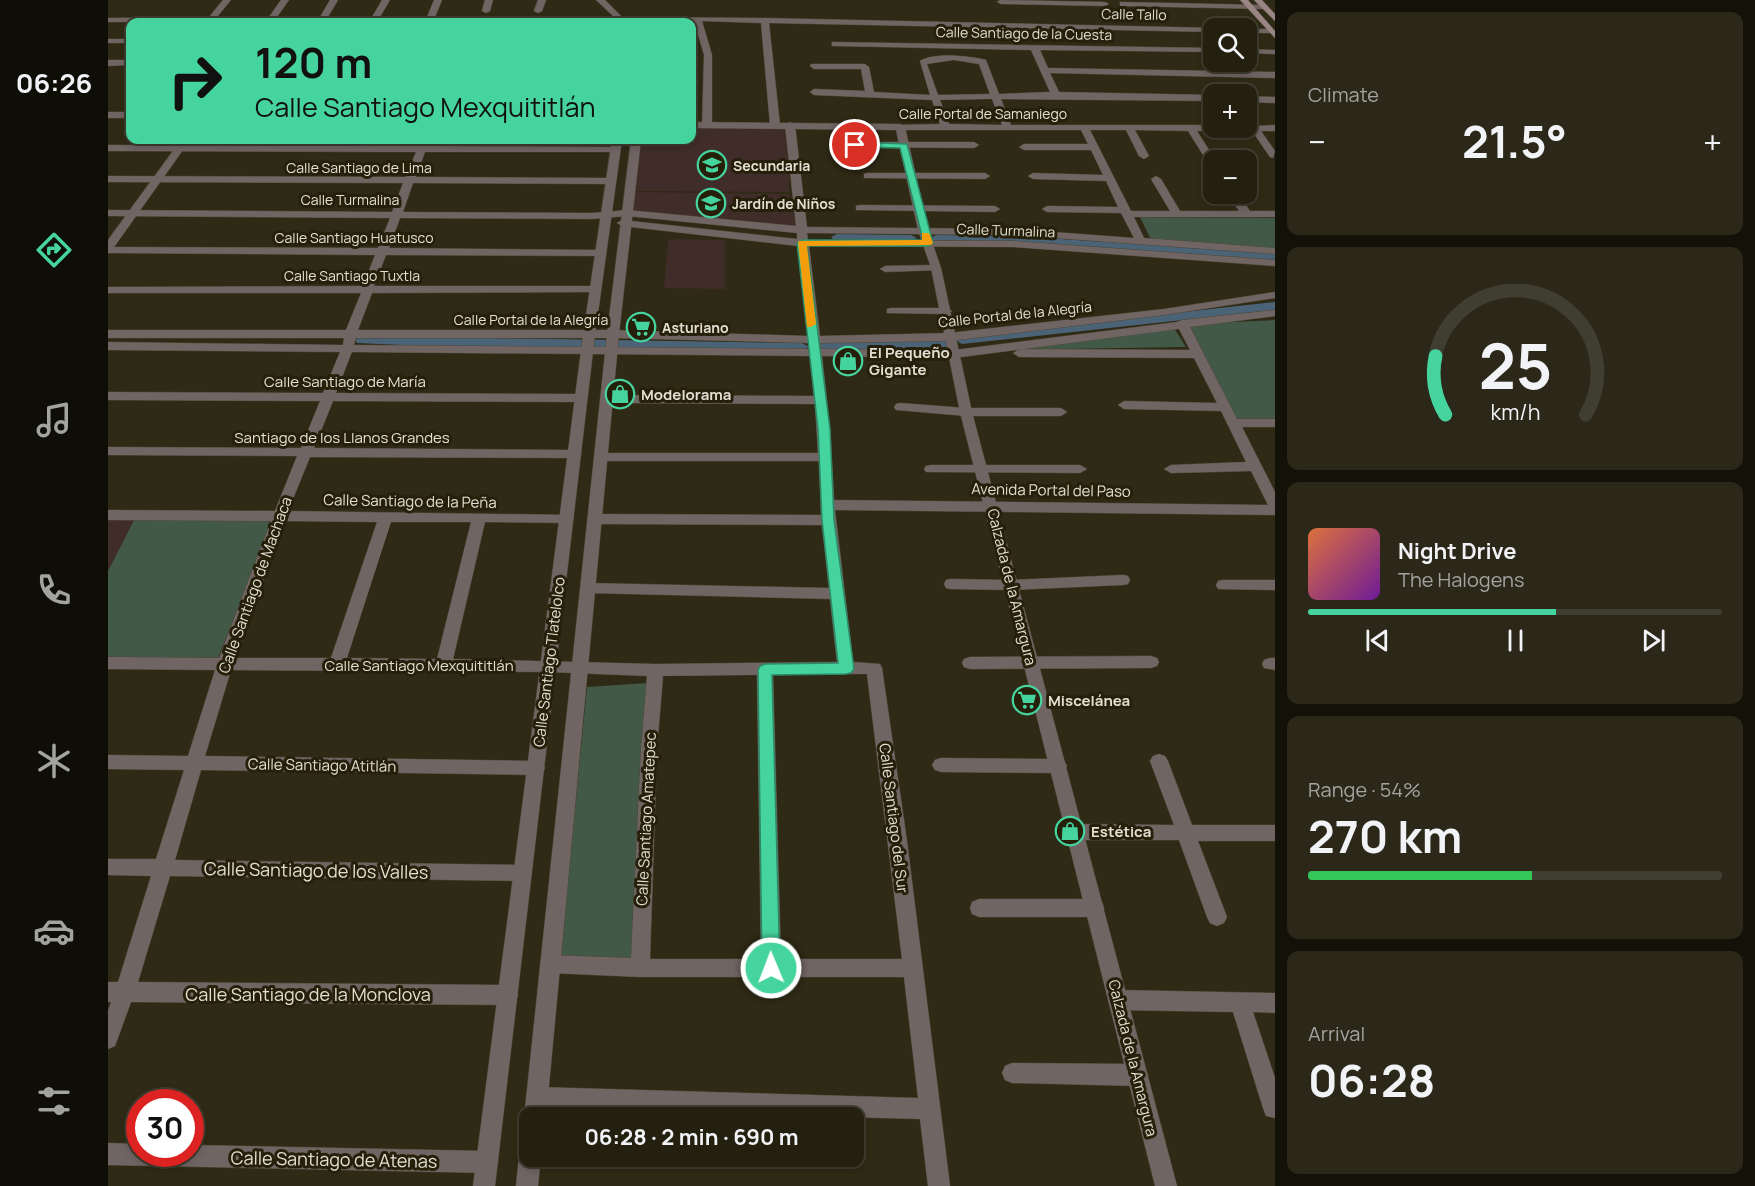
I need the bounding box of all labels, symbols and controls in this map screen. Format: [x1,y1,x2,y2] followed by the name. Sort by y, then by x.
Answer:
[1101,4,1167,24] street label: Calle Tallo
[1203,18,1257,204] map controls
[1203,18,1257,72] button: search
[936,22,1112,44] street label: Calle Santiago de la Cuesta
[255,33,372,91] text: 120 m
[156,42,234,120] icon: right
[16,64,92,101] text: 06:26
[1308,81,1379,108] text: Climate
[1203,84,1257,138] button: +
[255,88,596,125] text: Calle Santiago Mexquititlán
[899,104,1067,123] street label: Calle Portal de Samaniego
[1462,110,1567,172] text: 21.5°
[829,119,880,170] pin
[1308,119,1326,164] text: −
[1703,119,1722,164] text: +
[838,128,871,161] icon: arrive
[696,149,728,181] school or university icon: Secundaria
[1203,150,1257,204] button: −
[733,156,810,175] place label: Secundaria
[286,158,432,177] street label: Calle Santiago de Lima
[695,187,727,219] school or university icon: Jardín de Niños
[301,190,399,209] street label: Calle Turmalina
[732,194,836,213] place label: Jardín de Niños
[956,219,1056,241] street label: Calle Turmalina
[275,228,433,247] street label: Calle Santiago Huatusco
[33,229,75,271] icon: directions
[284,266,420,285] street label: Calle Santiago Tuxtla
[937,296,1093,332] street label: Calle Portal de la Alegría
[454,310,608,329] street label: Calle Portal de la Alegría
[625,311,657,343] supermarket icon: Asturiano
[662,318,729,337] place label: Asturiano
[1478,322,1552,408] text: 25
[869,342,950,380] place label: El Pequeño Gigante
[832,345,864,377] shop icon: El Pequeño Gigante
[264,371,426,392] street label: Calle Santiago de María
[604,378,636,410] shop icon: Modelorama
[641,384,731,405] place label: Modelorama
[1490,398,1540,427] text: km/h
[33,399,75,441] icon: music
[234,427,450,448] street label: Santiago de los Llanos Grandes
[971,478,1131,502] street label: Avenida Portal del Paso
[323,489,497,513] street label: Calle Santiago de la Peña
[213,494,297,676] street label: Calle Santiago de Machaca
[982,506,1042,668] street label: Calzada de la Amargura
[1398,536,1517,566] text: Night Drive
[1398,566,1524,593] text: The Halogens
[33,569,75,611] icon: phone
[528,576,570,748] street label: Calle Santiago Tlatelolco
[1361,624,1394,657] icon: previous
[1499,624,1532,657] icon: pause
[1637,624,1670,657] icon: next
[324,655,514,676] street label: Calle Santiago Mexquititlán
[1011,684,1043,716] supermarket icon: Miscelánea
[1048,690,1130,711] place label: Miscelánea
[631,732,661,906] street label: Calle Santiago Amatepec
[33,740,75,782] icon: climate
[874,742,914,895] street label: Calle Santiago del Sur
[248,753,396,777] street label: Calle Santiago Atitlán
[1308,776,1421,803] text: Range · 54%
[1308,805,1462,867] text: 270 km
[1054,815,1086,847] shop icon: Estética
[1091,821,1151,842] place label: Estética
[204,856,428,884] street label: Calle Santiago de los Valles
[33,910,75,952] icon: car
[739,936,803,1000] position arrow
[1103,977,1163,1139] street label: Calzada de la Amargura
[185,982,431,1006] street label: Calle Santiago de la Monclova
[1308,1020,1365,1047] text: Arrival
[1308,1049,1435,1111] text: 06:28
[33,1080,75,1122] icon: filters
[126,1089,204,1167] speed limit sign: 30
[584,1122,799,1152] text: 06:28 · 2 min · 690 m
[231,1145,437,1173] street label: Calle Santiago de Atenas

